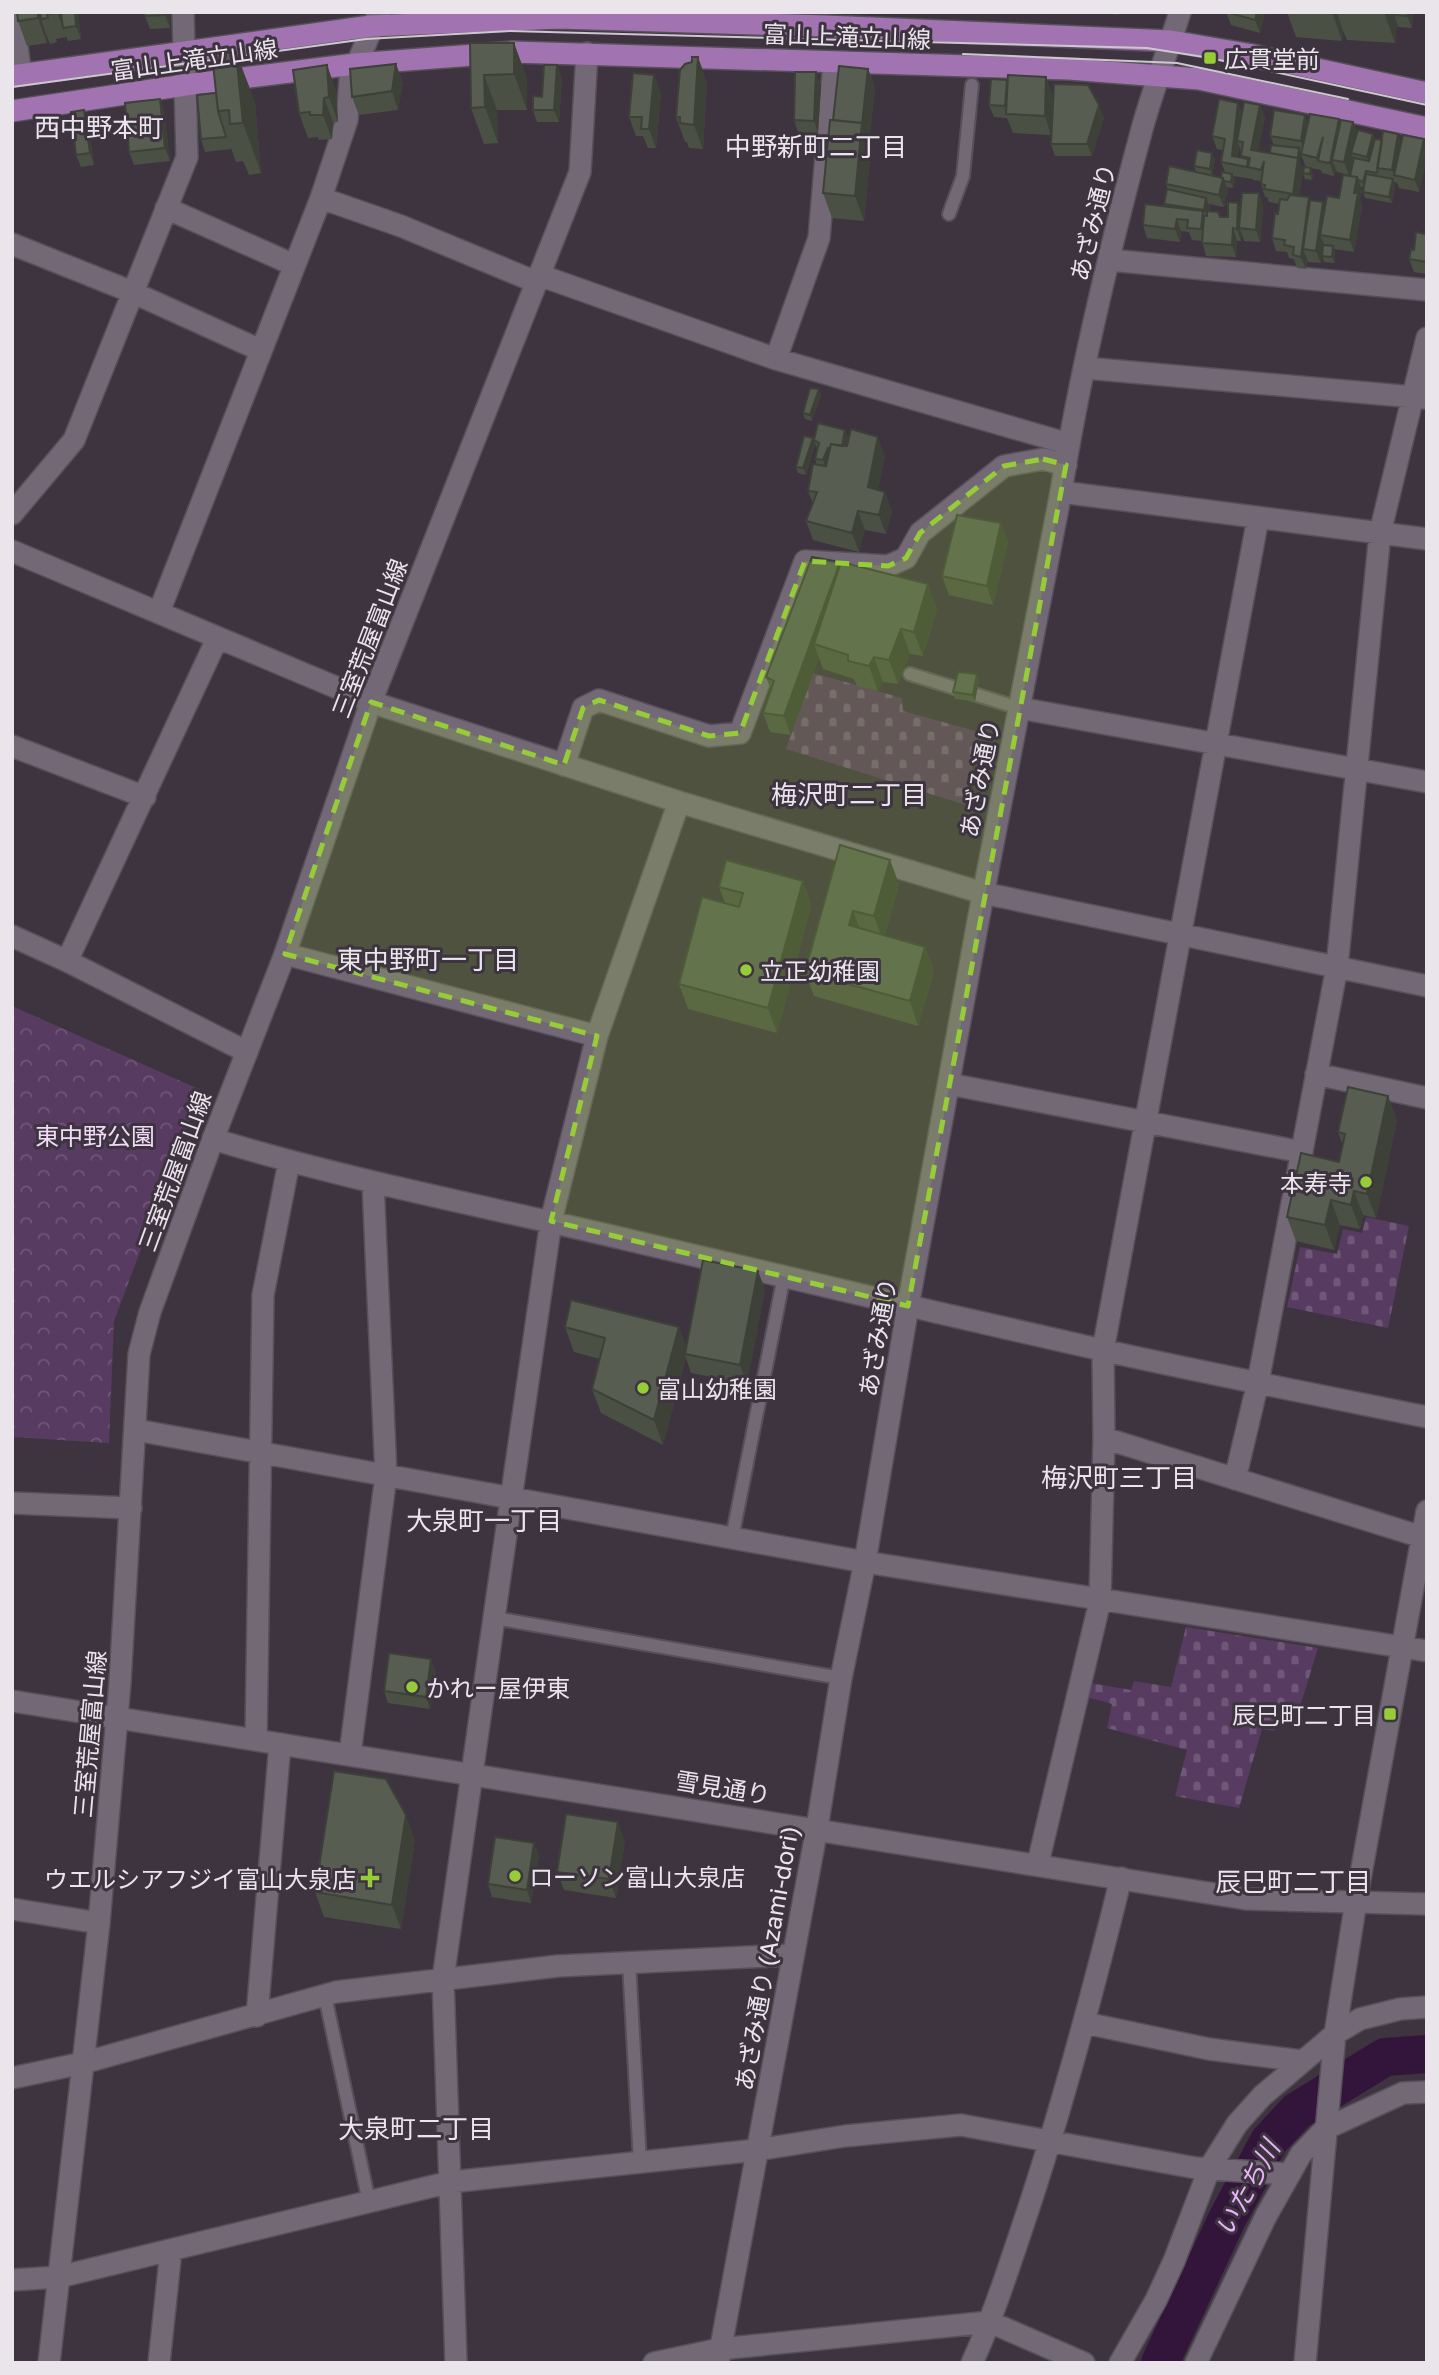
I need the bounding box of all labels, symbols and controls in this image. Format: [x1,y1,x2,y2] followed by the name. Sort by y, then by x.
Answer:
[763,19,931,53] street label: 富山上滝立山線
[109,33,279,85] street label: 富山上滝立山線
[1224,44,1320,73] place label: 広貫堂前
[1202,50,1218,66] marker: 広貫堂前
[34,112,164,143] district label: 西中野本町
[725,131,907,162] district label: 中野新町二丁目
[1063,160,1121,284] street label: あざみ通り
[325,554,413,722] street label: 三室荒屋富山線
[953,716,1005,840] street label: あざみ通り
[771,779,927,810] district label: 梅沢町二丁目
[337,944,519,975] district label: 東中野町一丁目
[760,956,880,985] place label: 立正幼稚園
[738,962,754,978] marker: 立正幼稚園
[132,1087,216,1255] street label: 三室荒屋富山線
[35,1121,155,1150] park label: 東中野公園
[1280,1168,1352,1197] place label: 本寿寺
[1358,1174,1374,1190] marker: 本寿寺
[852,1275,902,1399] street label: あざみ通り
[657,1374,777,1403] place label: 富山幼稚園
[635,1380,651,1396] marker: 富山幼稚園
[1041,1462,1197,1493] district label: 梅沢町三丁目
[406,1505,562,1536] district label: 大泉町一丁目
[67,1649,111,1819] street label: 三室荒屋富山線
[426,1673,570,1702] place label: かれー屋伊東
[404,1679,420,1695] marker: かれー屋伊東
[1232,1700,1376,1729] place label: 辰巳町二丁目
[1382,1706,1398,1722] marker: 辰巳町二丁目
[673,1765,773,1809] street label: 雪見通り
[728,1823,804,2093] street label: あざみ通り (Azami-dori)
[529,1862,745,1891] place label: ローソン富山大泉店
[44,1864,356,1893] place label: ウエルシアフジイ富山大泉店
[1215,1866,1371,1897] district label: 辰巳町二丁目
[507,1868,523,1884] marker: ローソン富山大泉店
[362,1870,378,1886] marker: ウエルシアフジイ富山大泉店
[338,2113,494,2144] district label: 大泉町二丁目
[1208,2132,1287,2241] water label: いたち川

